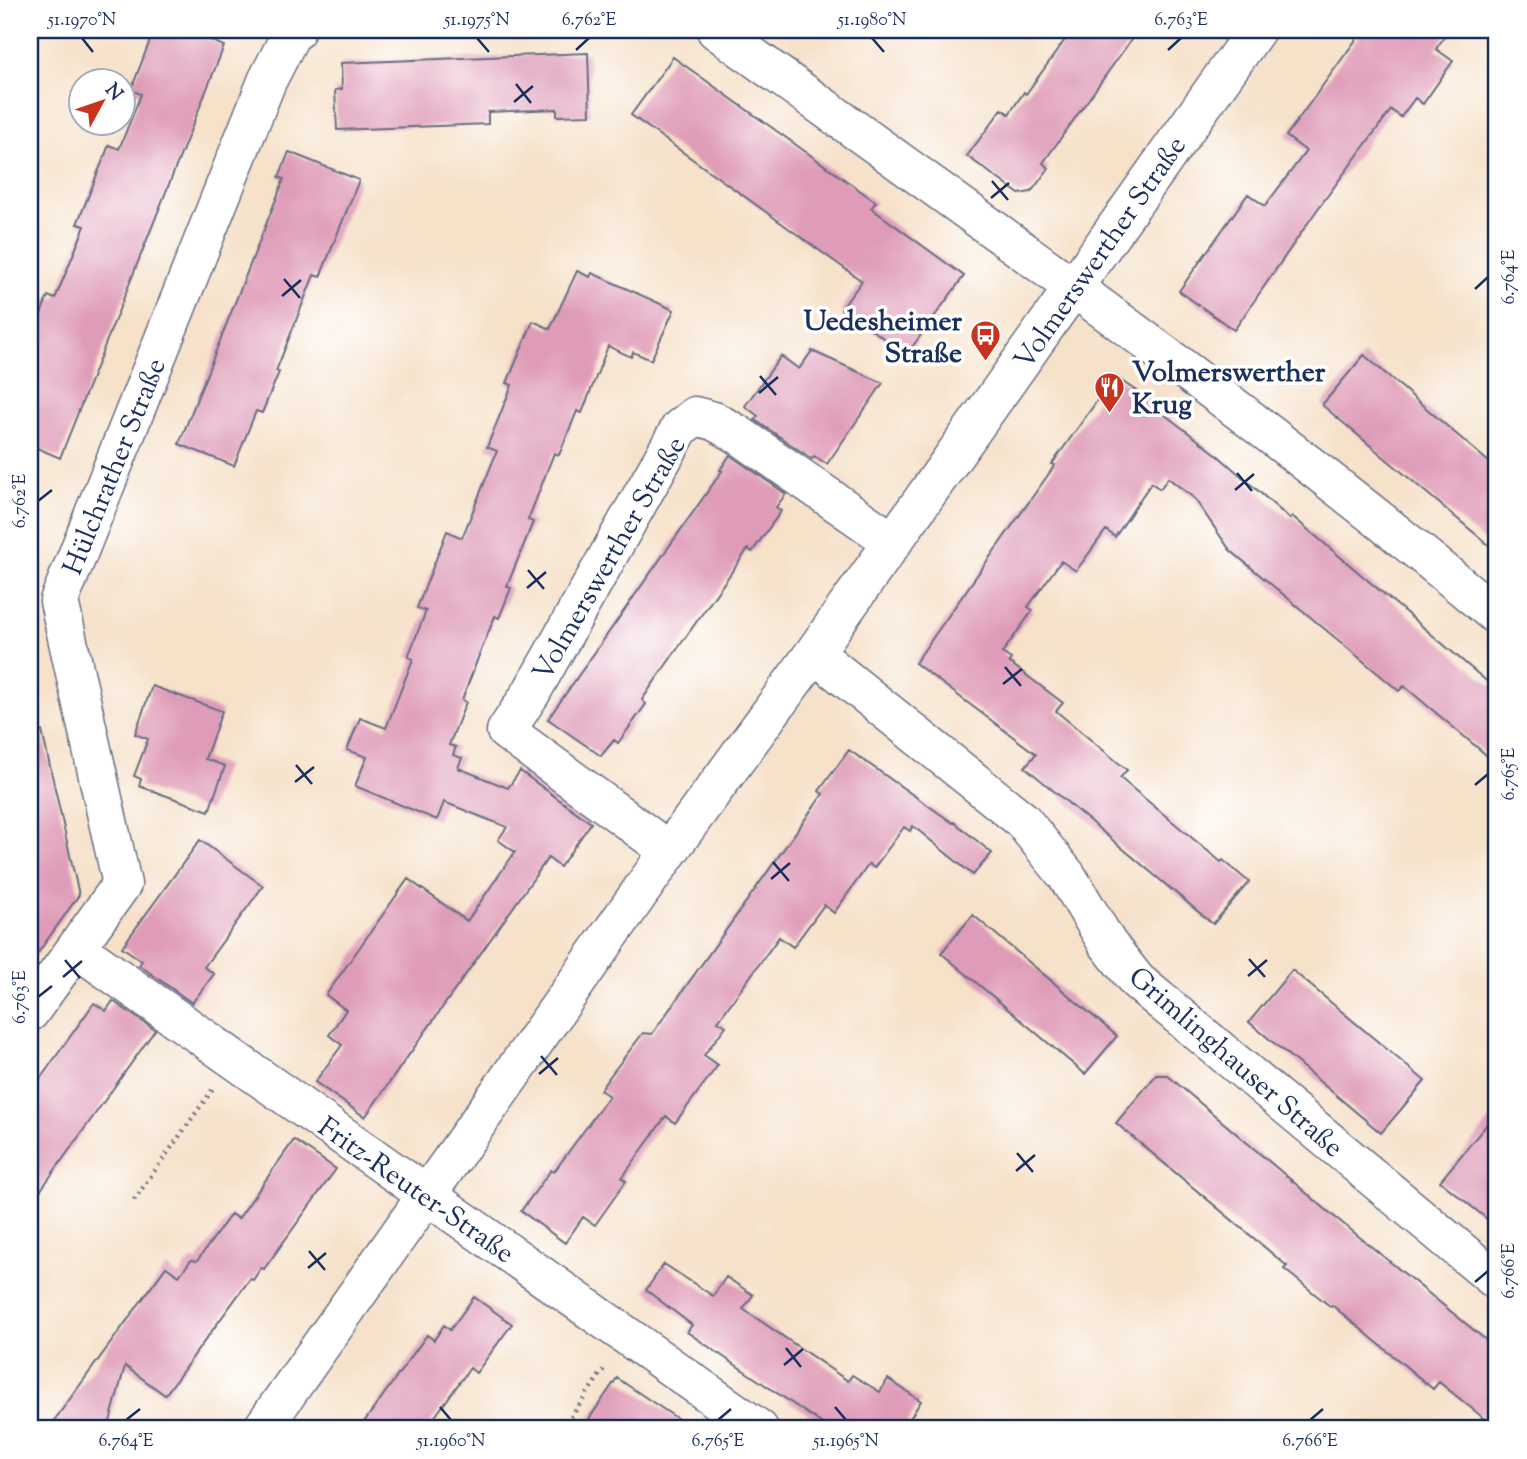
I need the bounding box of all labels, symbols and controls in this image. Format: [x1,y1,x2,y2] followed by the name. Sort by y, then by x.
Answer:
[47,8,116,34] text: 51.1970°N
[443,8,510,34] text: 51.1975°N
[562,8,616,34] text: 6.762°E
[837,8,906,34] text: 51.1980°N
[1154,8,1208,34] text: 6.763°E
[66,66,136,136] north arrow
[98,78,128,107] text: N
[1006,129,1197,379] street label: Volmerswerther Straße
[1497,249,1523,305] text: 6.764°E
[803,303,962,375] place label: Uedesheimer Straße
[968,319,1002,363] bus stop icon: Uedesheimer Straße
[54,353,177,581] street label: Hülchrather Straße
[1132,354,1326,426] place label: Volmerswerther Krug
[1092,370,1126,414] restaurant icon: Volmerswerther Krug
[524,430,697,689] street label: Volmerswerther Straße
[8,474,34,528] text: 6.762°E
[1497,747,1523,800] text: 6.765°E
[1119,959,1351,1168] street label: Grimlinghauser Straße
[8,970,34,1024] text: 6.763°E
[309,1109,522,1274] street label: Fritz-Reuter-Straße
[1497,1243,1523,1299] text: 6.766°E
[98,1429,154,1455] text: 6.764°E
[416,1429,485,1455] text: 51.1960°N
[692,1429,745,1455] text: 6.765°E
[812,1429,879,1455] text: 51.1965°N
[1282,1429,1338,1455] text: 6.766°E

